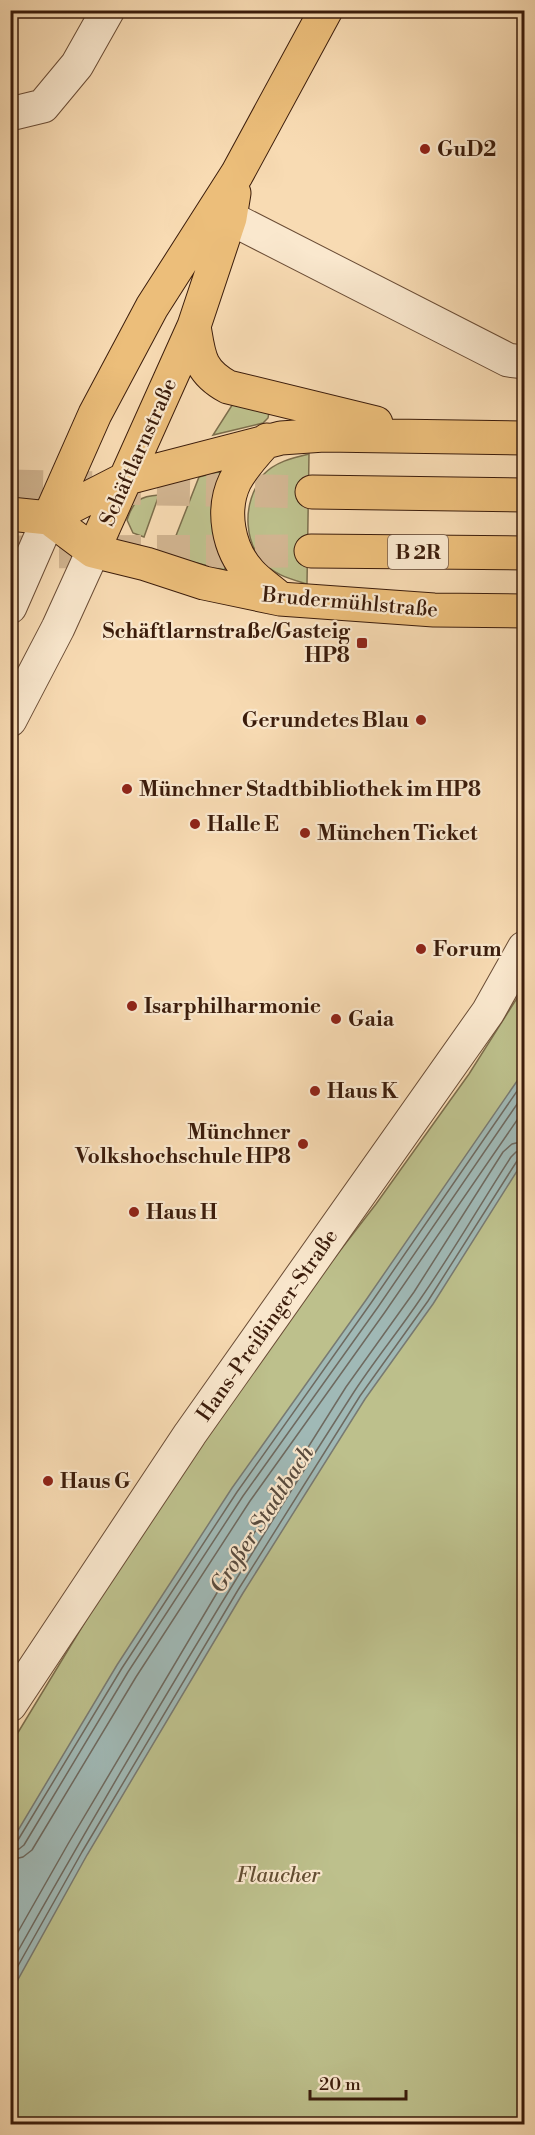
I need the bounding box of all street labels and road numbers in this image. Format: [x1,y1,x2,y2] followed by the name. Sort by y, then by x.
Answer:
[95,374,183,530] street label: Schäftlarnstraße
[388,535,448,569] road number: B 2R
[260,582,439,624] street label: Brudermühlstraße
[192,1224,344,1427] street label: Hans-Preißinger-Straße

